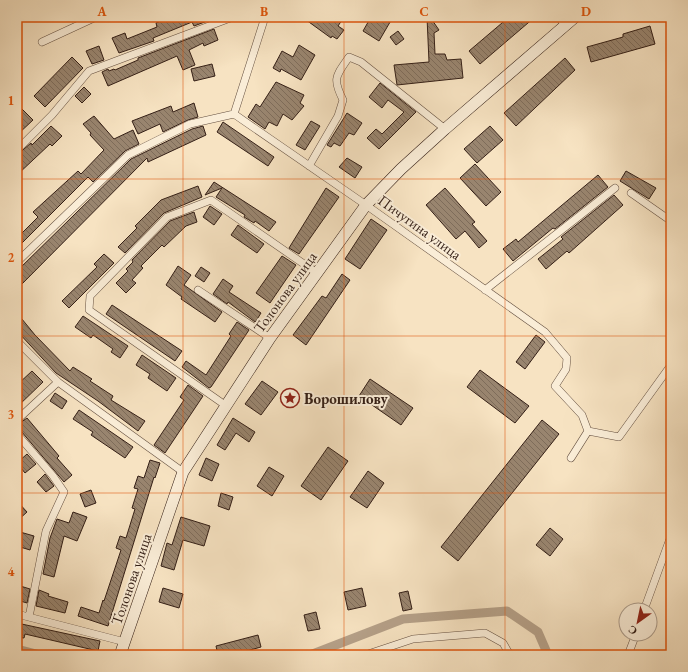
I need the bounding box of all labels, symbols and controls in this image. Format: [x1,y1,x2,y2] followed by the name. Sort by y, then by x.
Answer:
[96,3,107,20] text: A
[260,3,268,20] text: B
[419,3,429,20] text: C
[581,3,591,20] text: D
[8,92,15,109] text: 1
[374,190,466,264] street label: Пичугина улица
[249,248,321,336] street label: Толонова улица
[8,249,15,266] text: 2
[279,387,301,409] place icon: Ворошилову
[304,389,388,408] place label: Ворошилову
[8,406,15,423] text: 3
[106,531,156,627] street label: Толонова улица
[8,563,15,580] text: 4
[618,602,658,642] north arrow
[625,622,640,638] text: С

